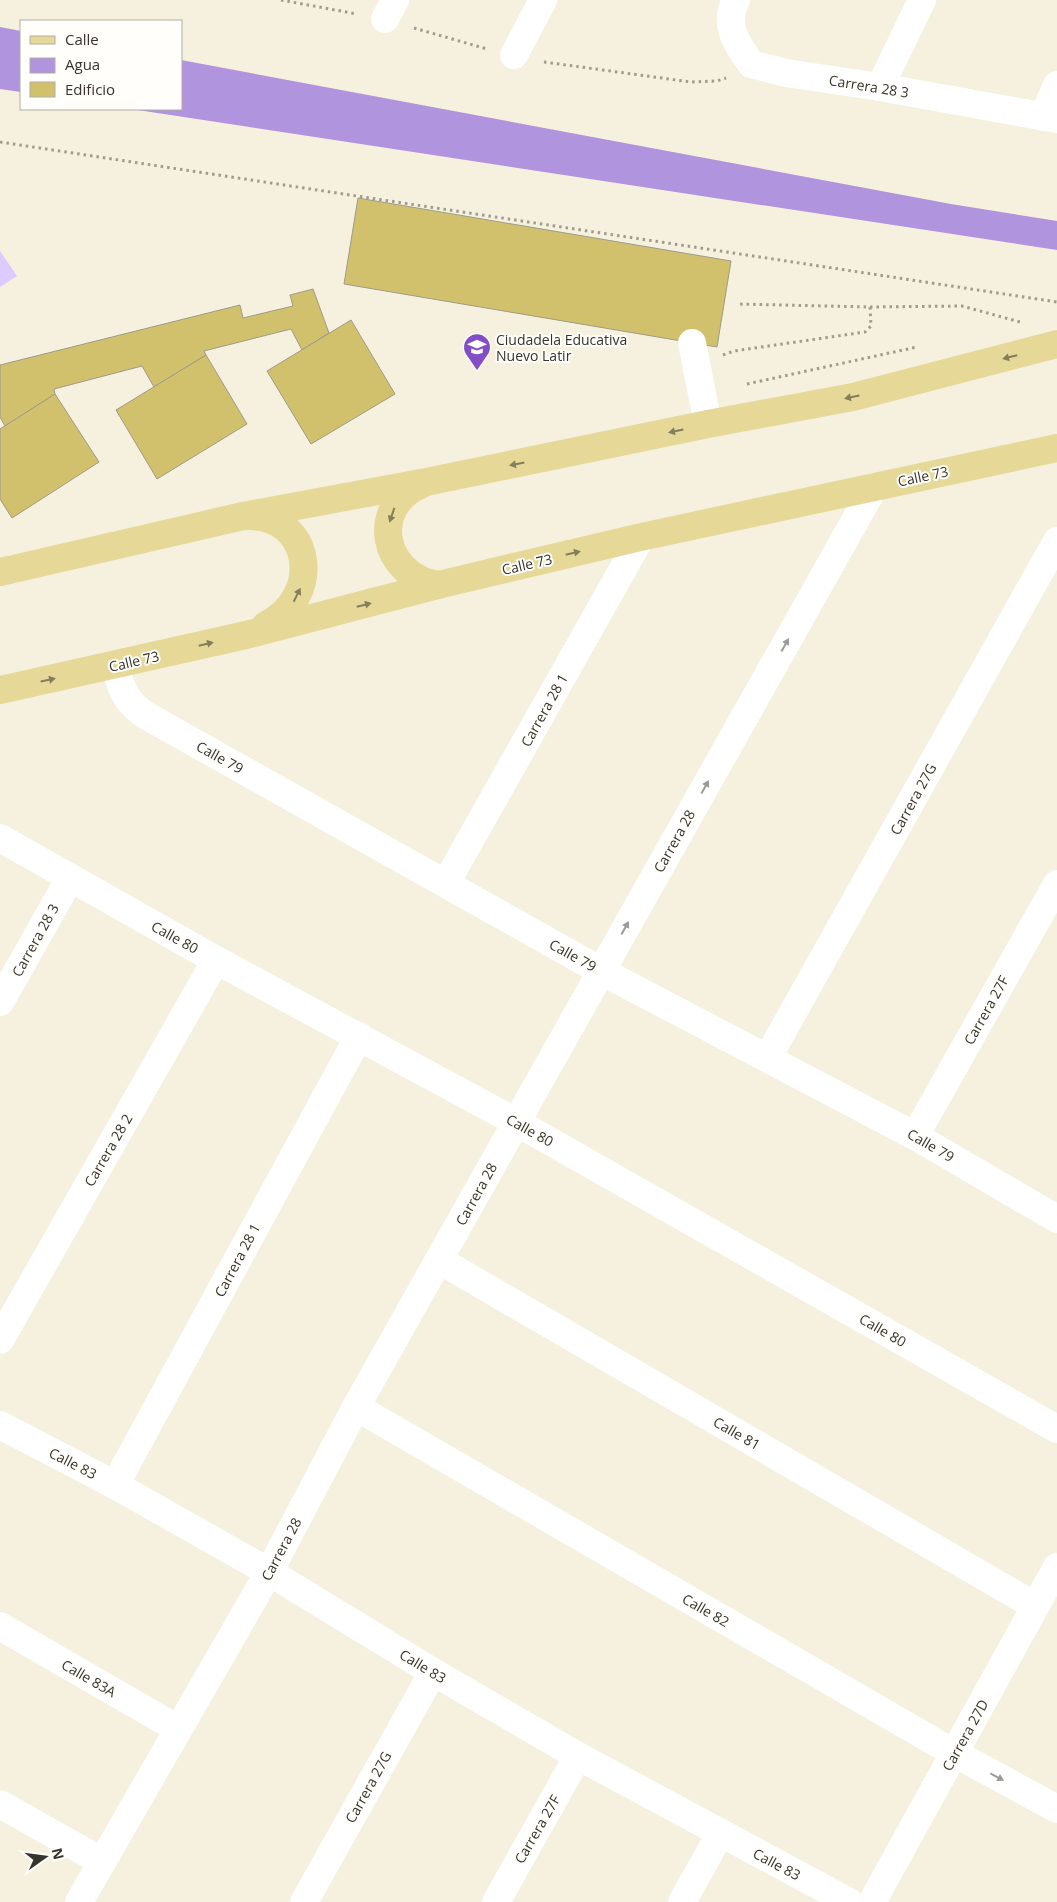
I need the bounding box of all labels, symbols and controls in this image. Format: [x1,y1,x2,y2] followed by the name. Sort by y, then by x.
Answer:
[20,20,182,110] legend
[65,29,99,49] text: Calle
[65,54,100,74] text: Agua
[828,70,910,102] street label: Carrera 28 3
[65,79,115,99] text: Edificio
[496,330,627,365] place label: Ciudadela Educativa Nuevo Latir
[462,332,492,371] school or university icon: Ciudadela Educativa Nuevo Latir
[1002,353,1017,361] one-way arrow
[844,393,860,401] one-way arrow
[668,427,683,435] one-way arrow
[509,460,524,468] one-way arrow
[896,461,950,491] street label: Calle 73
[388,507,396,522] one-way arrow
[500,549,554,579] street label: Calle 73
[565,549,580,557] one-way arrow
[293,588,302,603] one-way arrow
[356,600,371,608] one-way arrow
[781,638,789,653] one-way arrow
[199,640,214,648] one-way arrow
[107,646,161,676] street label: Calle 73
[516,670,572,750] street label: Carrera 28 1
[40,676,55,684] one-way arrow
[193,736,247,778] street label: Calle 79
[885,760,941,838] street label: Carrera 27G
[701,780,709,794] one-way arrow
[649,806,699,876] street label: Carrera 28
[7,900,63,980] street label: Carrera 28 3
[148,916,202,958] street label: Calle 80
[621,921,629,936] one-way arrow
[546,934,600,976] street label: Calle 79
[959,972,1013,1048] street label: Carrera 27F
[503,1109,557,1151] street label: Calle 80
[80,1110,136,1190] street label: Carrera 28 2
[904,1124,958,1166] street label: Calle 79
[451,1159,501,1229] street label: Carrera 28
[210,1220,264,1300] street label: Carrera 28 1
[856,1309,910,1351] street label: Calle 80
[710,1412,764,1454] street label: Calle 81
[46,1443,100,1483] street label: Calle 83
[256,1514,306,1584] street label: Carrera 28
[679,1589,733,1631] street label: Calle 82
[396,1645,450,1687] street label: Calle 83
[58,1655,120,1701] street label: Calle 83A
[937,1696,993,1774] street label: Carrera 27D
[340,1748,396,1826] street label: Carrera 27G
[990,1772,1004,1781] one-way arrow
[510,1791,564,1867] street label: Carrera 27F
[20,1832,70,1882] north arrow
[750,1844,804,1884] street label: Calle 83
[48,1846,69,1862] text: N

